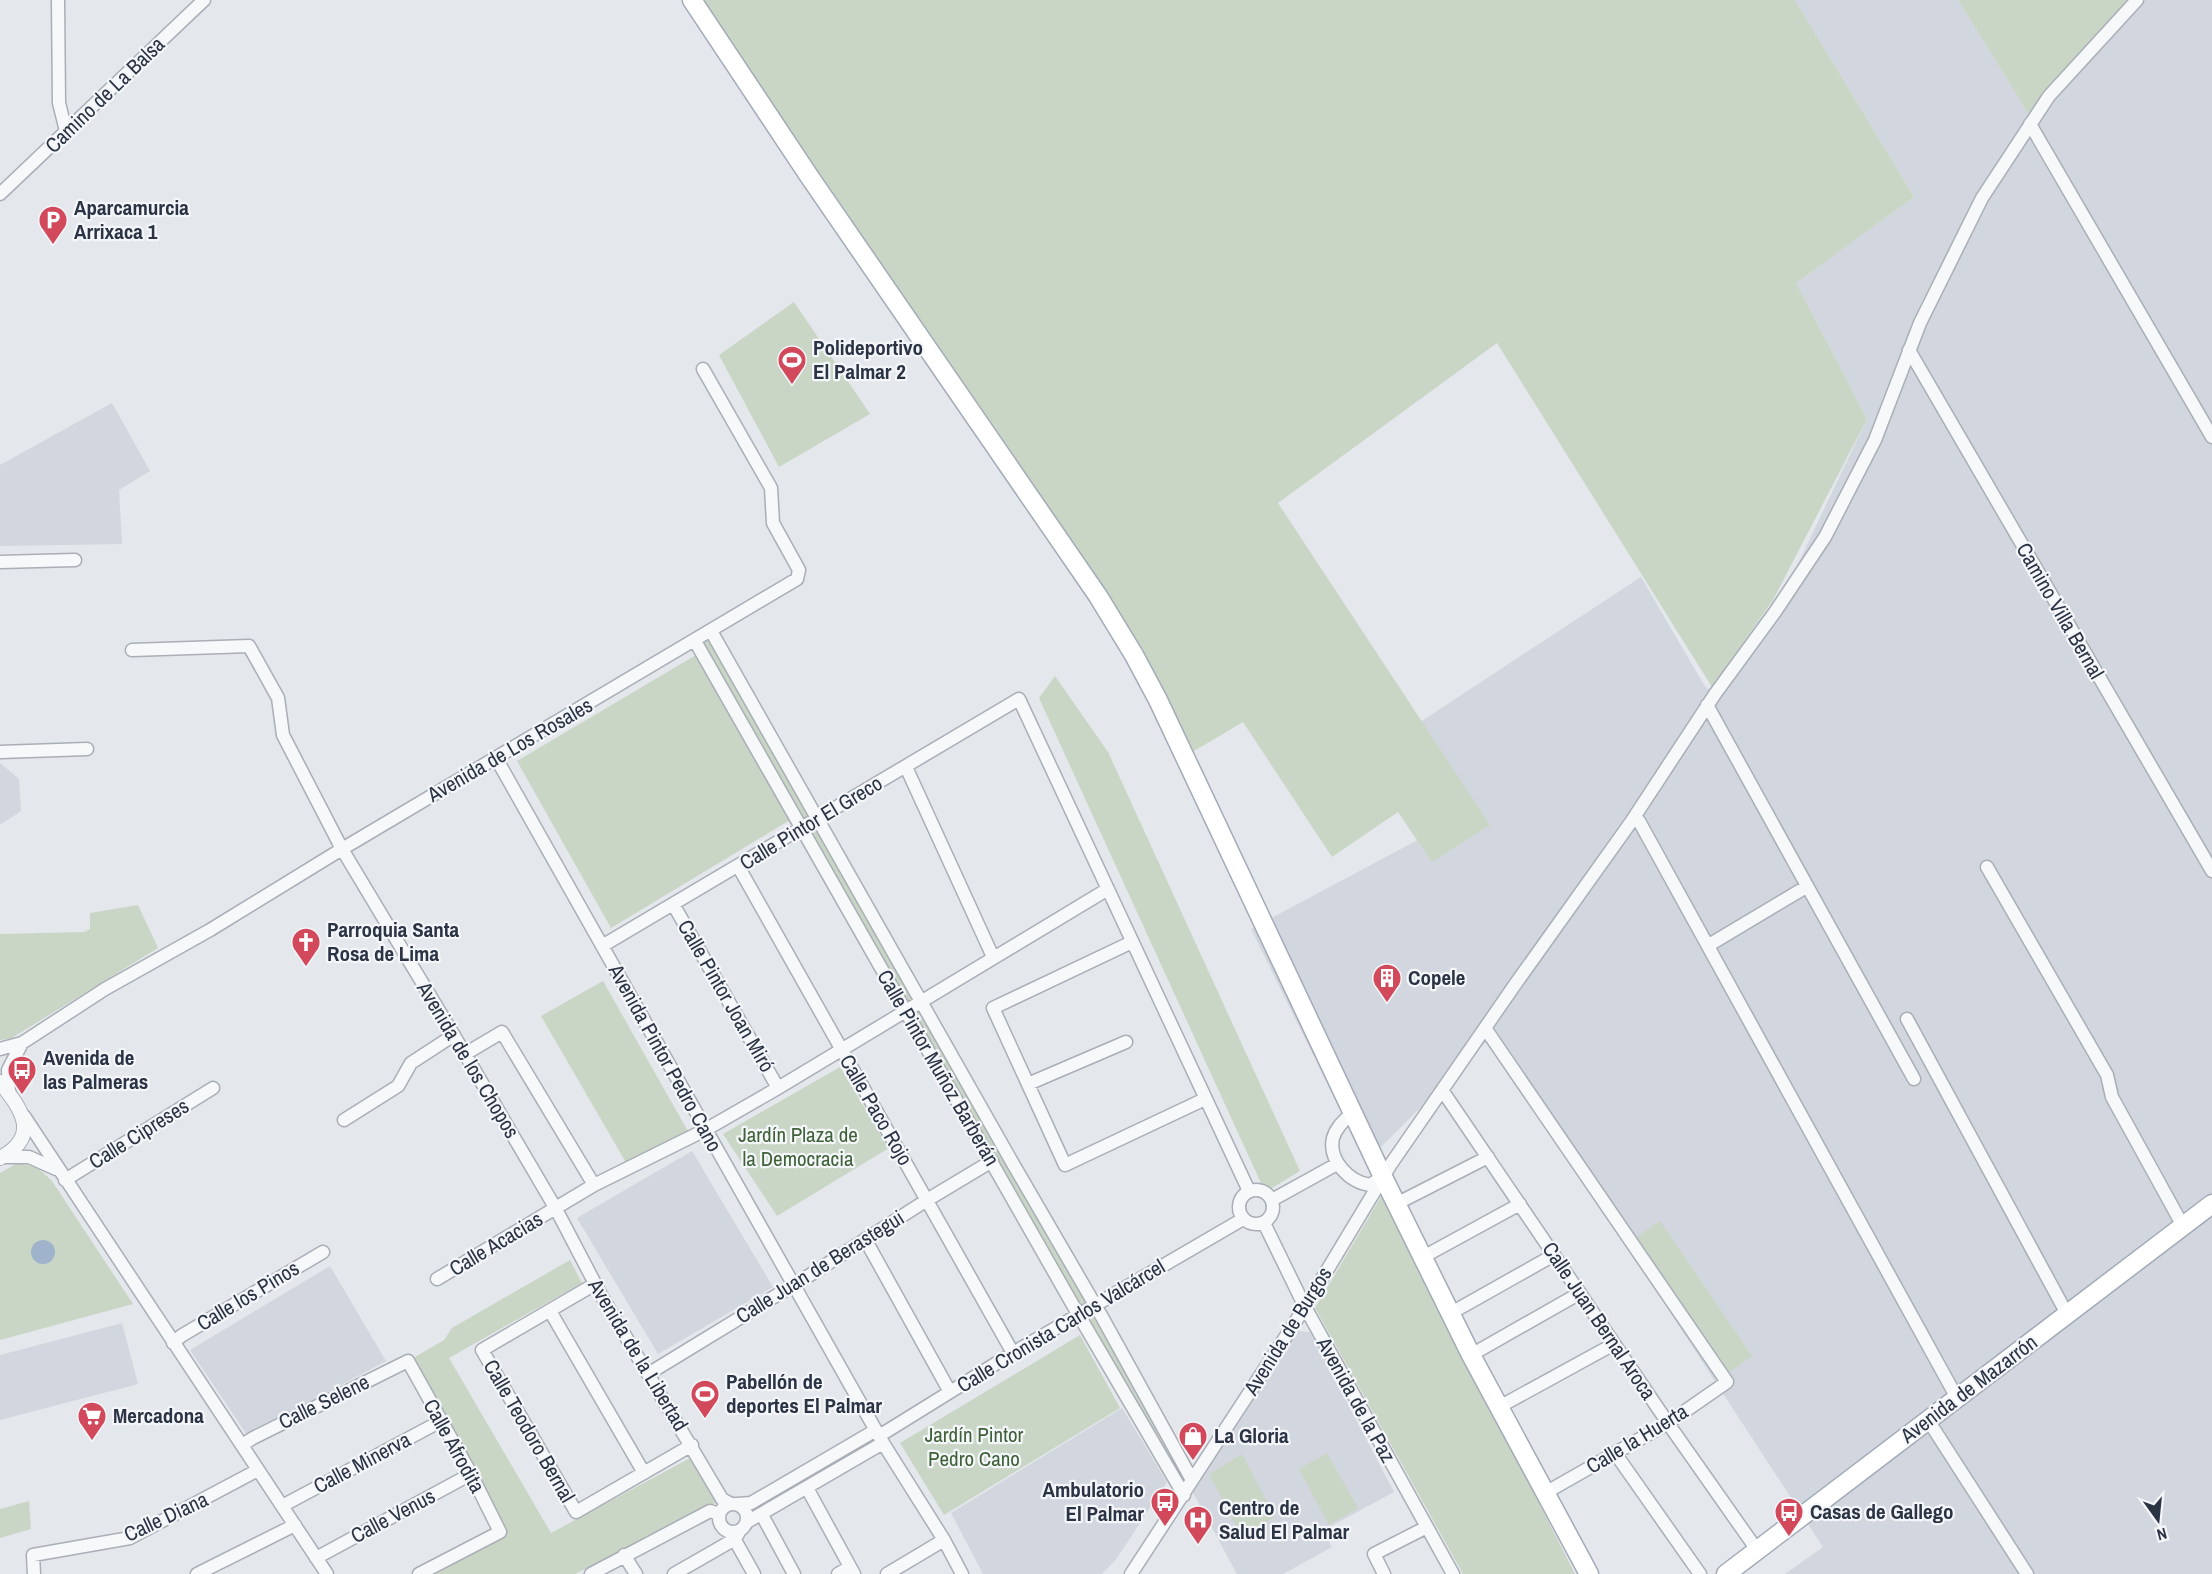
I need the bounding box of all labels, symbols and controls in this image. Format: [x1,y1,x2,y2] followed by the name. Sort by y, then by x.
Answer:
[38,30,171,159] street label: Camino de La Balsa
[74,193,189,246] place label: Aparcamurcia Arrixaca 1
[37,204,69,246] parking icon: Aparcamurcia Arrixaca 1
[813,333,923,386] place label: Polideportivo El Palmar 2
[776,344,808,386] sports icon: Polideportivo El Palmar 2
[2010,537,2111,684] street label: Camino Villa Bernal
[421,690,598,809] street label: Avenida de Los Rosales
[734,768,888,877] street label: Calle Pintor El Greco
[671,914,782,1077] street label: Calle Pintor Joan Miró
[327,915,459,968] place label: Parroquia Santa Rosa de Lima
[290,926,322,968] church icon: Parroquia Santa Rosa de Lima
[601,958,729,1157] street label: Avenida Pintor Pedro Cano
[1371,962,1403,1004] building icon: Copele
[1408,963,1465,992] place label: Copele
[870,964,1007,1171] street label: Calle Pintor Muñoz Barberán
[410,975,527,1143] street label: Avenida de los Chopos
[43,1043,148,1096] place label: Avenida de las Palmeras
[833,1049,920,1170] street label: Calle Paco Rojo
[6,1054,38,1096] bus stop icon: Avenida de las Palmeras
[83,1091,194,1176] street label: Calle Cipreses
[738,1120,858,1173] park label: Jardín Plaza de la Democracia
[730,1203,909,1330] street label: Calle Juan de Berastegui
[444,1204,548,1283] street label: Calle Acacias
[1536,1236,1663,1406] street label: Calle Juan Bernal Aroca
[951,1252,1170,1399] street label: Calle Cronista Carlos Valcárcel
[191,1254,304,1338] street label: Calle los Pinos
[1236,1261,1339,1401] street label: Avenida de Burgos
[581,1272,695,1436] street label: Avenida de la Libertad
[1894,1328,2043,1450] street label: Avenida de Mazarrón
[1309,1331,1403,1468] street label: Avenida de la Paz
[477,1354,582,1508] street label: Calle Teodoro Bernal
[274,1367,374,1436] street label: Calle Selene
[726,1367,882,1420] place label: Pabellón de deportes El Palmar
[689,1378,721,1420] sports icon: Pabellón de deportes El Palmar
[417,1394,492,1498] street label: Calle Afrodita
[1580,1397,1693,1480] street label: Calle la Huerta
[76,1400,108,1442] supermarket icon: Mercadona
[113,1401,204,1430] place label: Mercadona
[925,1420,1024,1473] park label: Jardín Pintor Pedro Cano
[1177,1420,1209,1462] shop icon: La Gloria
[1214,1421,1289,1450] place label: La Gloria
[308,1425,416,1500] street label: Calle Minerva
[1043,1475,1144,1528] place label: Ambulatorio El Palmar
[345,1481,440,1550] street label: Calle Venus
[119,1484,213,1549] street label: Calle Diana
[1149,1486,1181,1528] bus stop icon: Ambulatorio El Palmar
[2128,1490,2188,1550] north arrow
[1219,1493,1349,1546] place label: Centro de Salud El Palmar
[1773,1496,1805,1538] bus stop icon: Casas de Gallego
[1810,1497,1954,1526] place label: Casas de Gallego
[1182,1504,1214,1546] hospital icon: Centro de Salud El Palmar
[2154,1523,2169,1546] text: N

